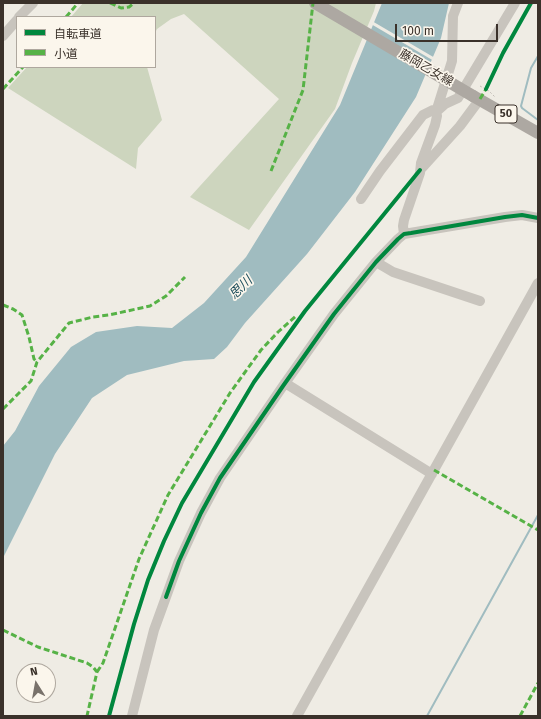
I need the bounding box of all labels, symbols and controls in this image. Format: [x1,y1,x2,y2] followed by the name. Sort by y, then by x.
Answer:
[16,16,156,68] legend
[397,16,500,42] scale bar
[402,24,434,38] text: 100 m
[54,27,102,41] text: 自転車道
[54,47,78,61] text: 小道
[396,47,456,89] street label: 藤岡乙女線
[495,105,517,123] road number: 50
[226,273,256,303] water label: 思川
[16,663,56,703] north arrow
[29,665,39,679] text: N

